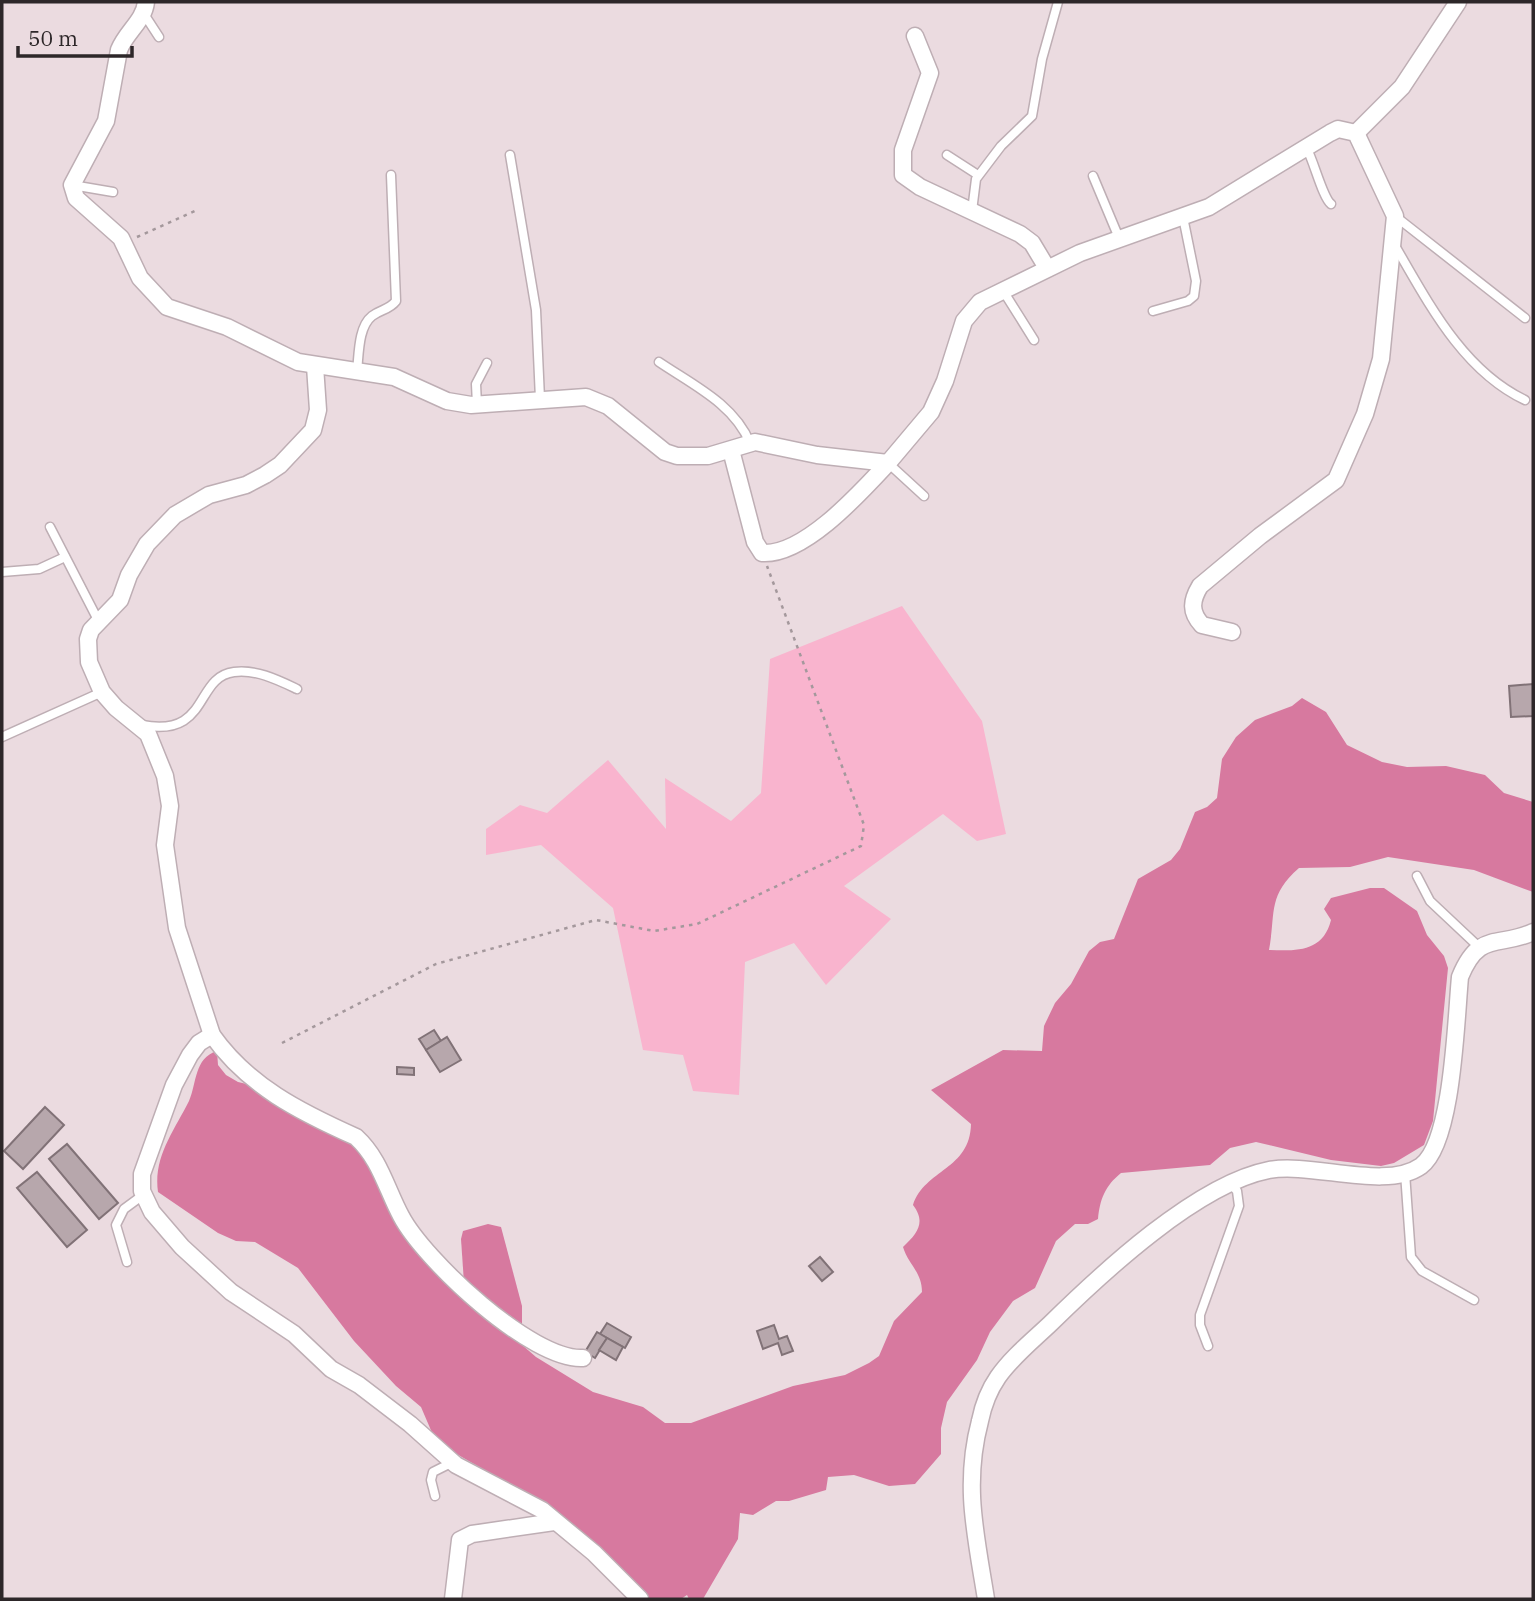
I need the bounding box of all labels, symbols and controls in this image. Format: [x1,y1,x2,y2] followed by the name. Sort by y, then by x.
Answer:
[18,14,131,58] scale bar
[28,24,78,52] text: 50 m

